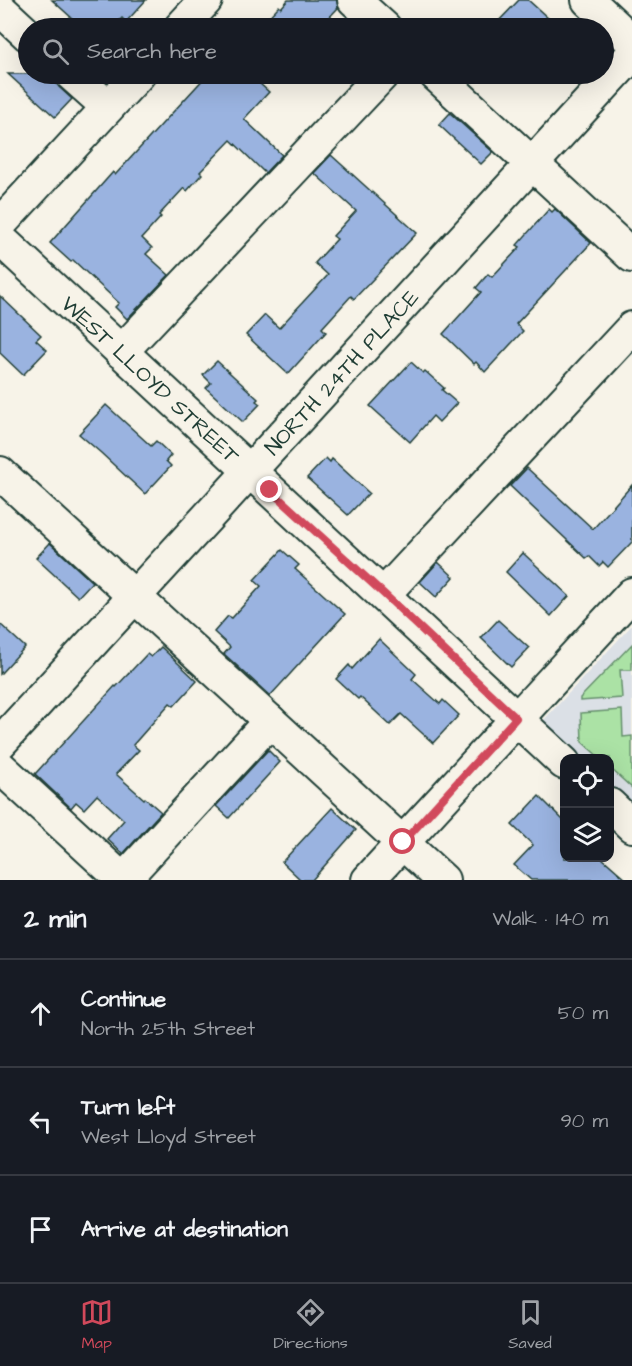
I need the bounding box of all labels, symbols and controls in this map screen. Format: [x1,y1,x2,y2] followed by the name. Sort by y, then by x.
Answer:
[18,18,614,84] search box
[39,35,72,68] icon: search
[87,36,217,67] text: Search here
[258,283,426,463] street label: NORTH 24TH PLACE
[54,289,246,471] street label: WEST LLOYD STREET
[256,476,282,502] route end
[560,754,614,862] map controls
[560,754,614,808] button: locate
[560,808,614,862] button: layers
[389,828,415,854] route start
[24,901,86,937] text: 2 min
[492,905,608,933] text: Walk · 140 m
[81,984,166,1015] text: Continue
[24,997,57,1030] icon: ahead
[558,999,608,1027] text: 50 m
[81,1015,255,1043] text: North 25th Street
[81,1092,175,1123] text: Turn left
[24,1105,57,1138] icon: left
[560,1107,608,1135] text: 90 m
[81,1123,256,1151] text: West Lloyd Street
[24,1213,57,1246] icon: arrive
[81,1214,288,1245] text: Arrive at destination
[80,1296,113,1354] tab: Map
[274,1296,348,1354] tab: Directions
[508,1296,552,1354] tab: Saved

